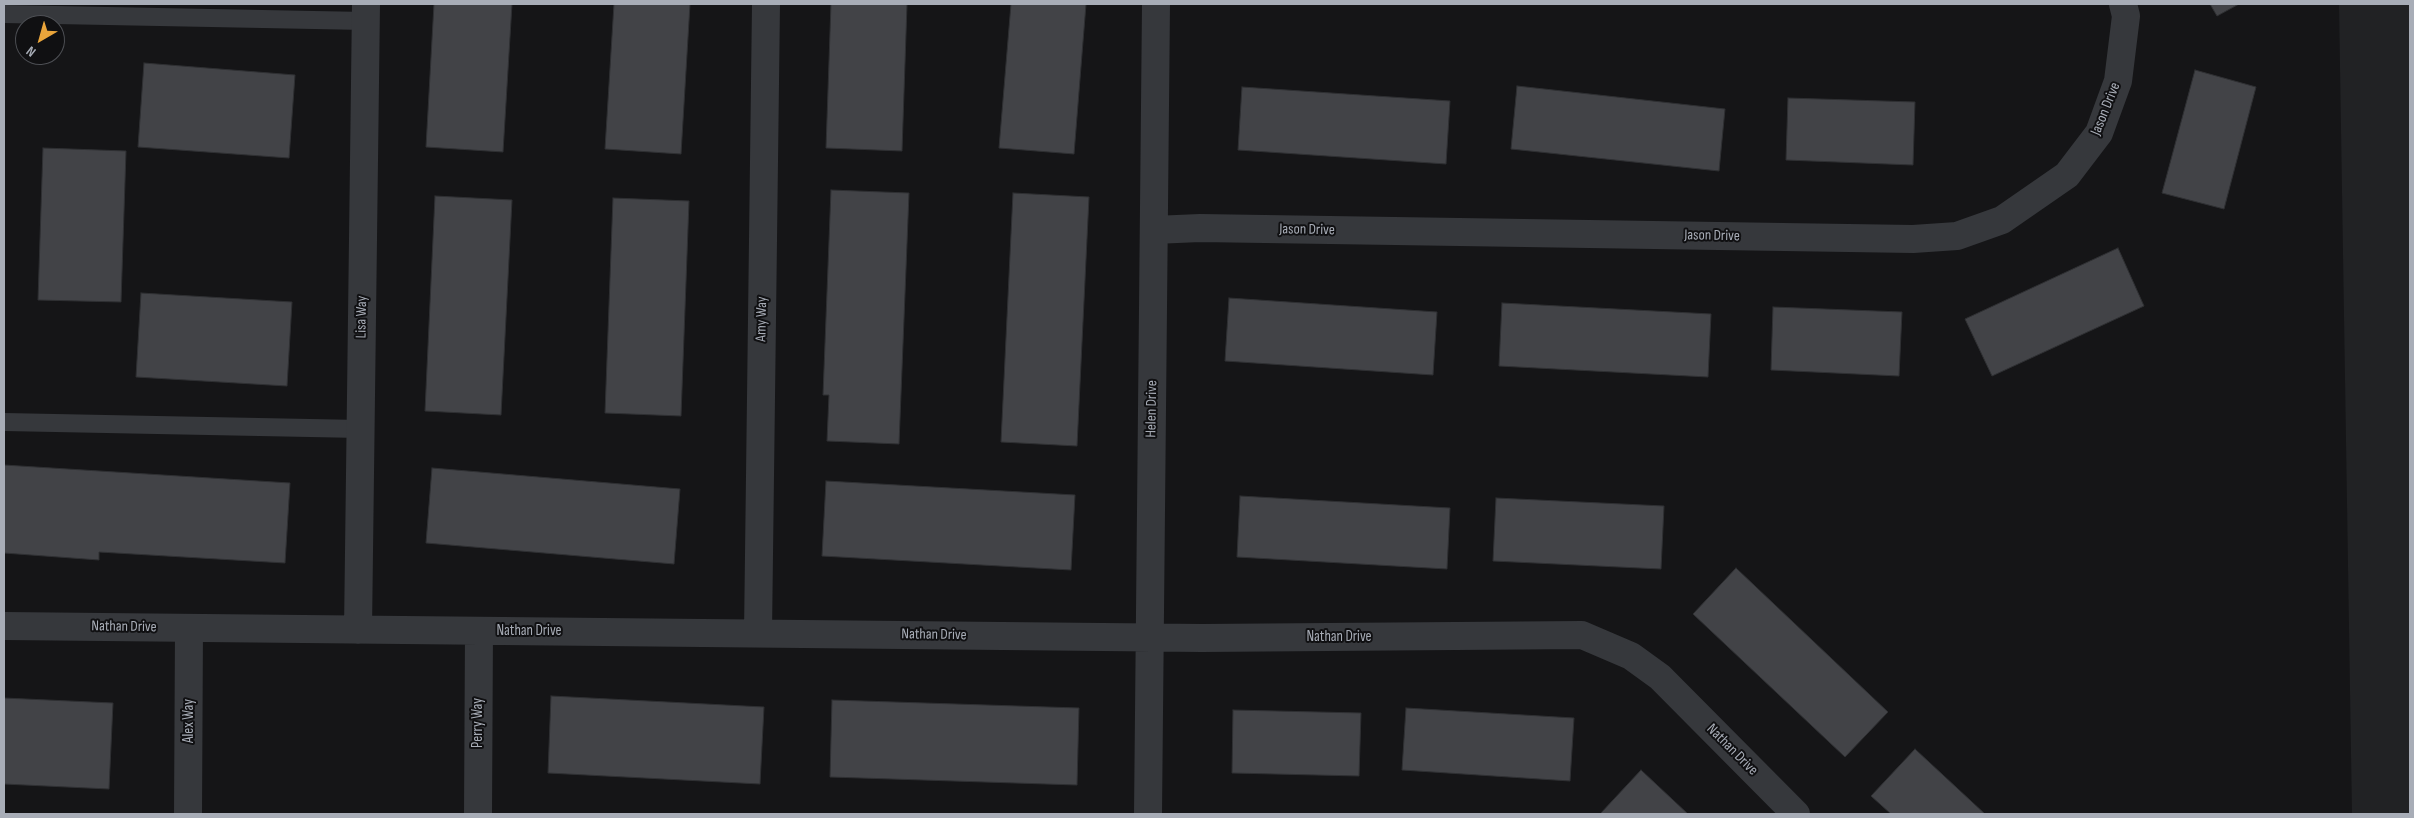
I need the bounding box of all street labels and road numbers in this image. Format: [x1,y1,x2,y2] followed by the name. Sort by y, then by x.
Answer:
[2087,80,2125,138] street label: Jason Drive
[1279,221,1335,239] street label: Jason Drive
[1684,227,1740,245] street label: Jason Drive
[353,296,371,338] street label: Lisa Way
[753,296,771,342] street label: Amy Way
[1142,380,1162,438] street label: Helen Drive
[91,617,157,637] street label: Nathan Drive
[496,622,562,640] street label: Nathan Drive
[901,625,967,645] street label: Nathan Drive
[1306,628,1372,646] street label: Nathan Drive
[469,698,487,748] street label: Perry Way
[180,699,198,743] street label: Alex Way
[1703,721,1761,779] street label: Nathan Drive

